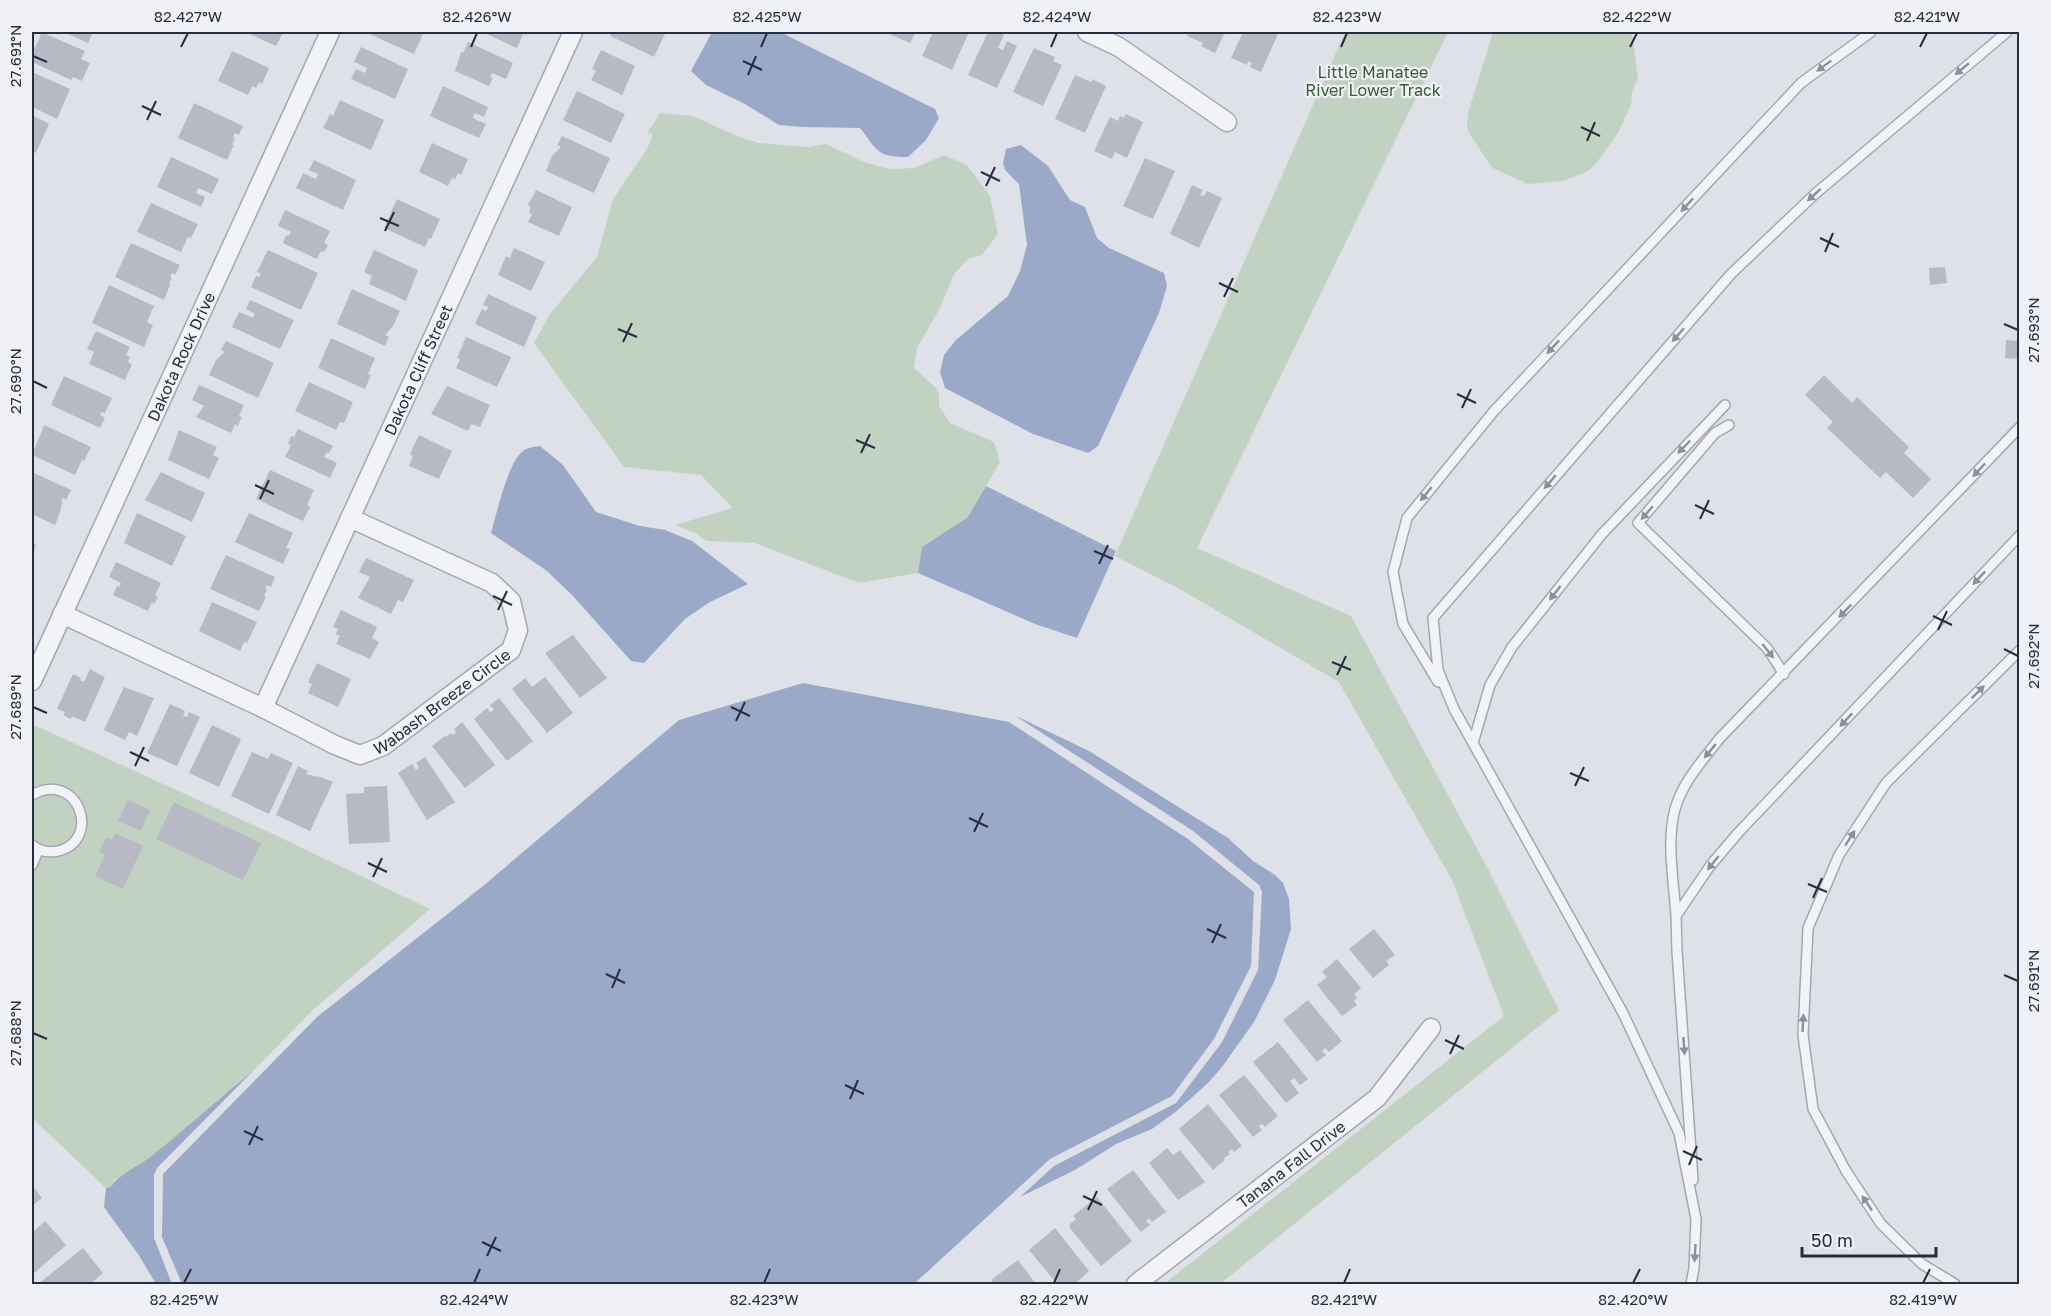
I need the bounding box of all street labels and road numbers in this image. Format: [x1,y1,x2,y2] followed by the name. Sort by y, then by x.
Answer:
[143,289,219,424] street label: Dakota Rock Drive
[379,301,457,438] street label: Dakota Cliff Street
[370,644,514,759] street label: Wabash Breeze Circle
[1233,1116,1349,1212] street label: Tanana Fall Drive

